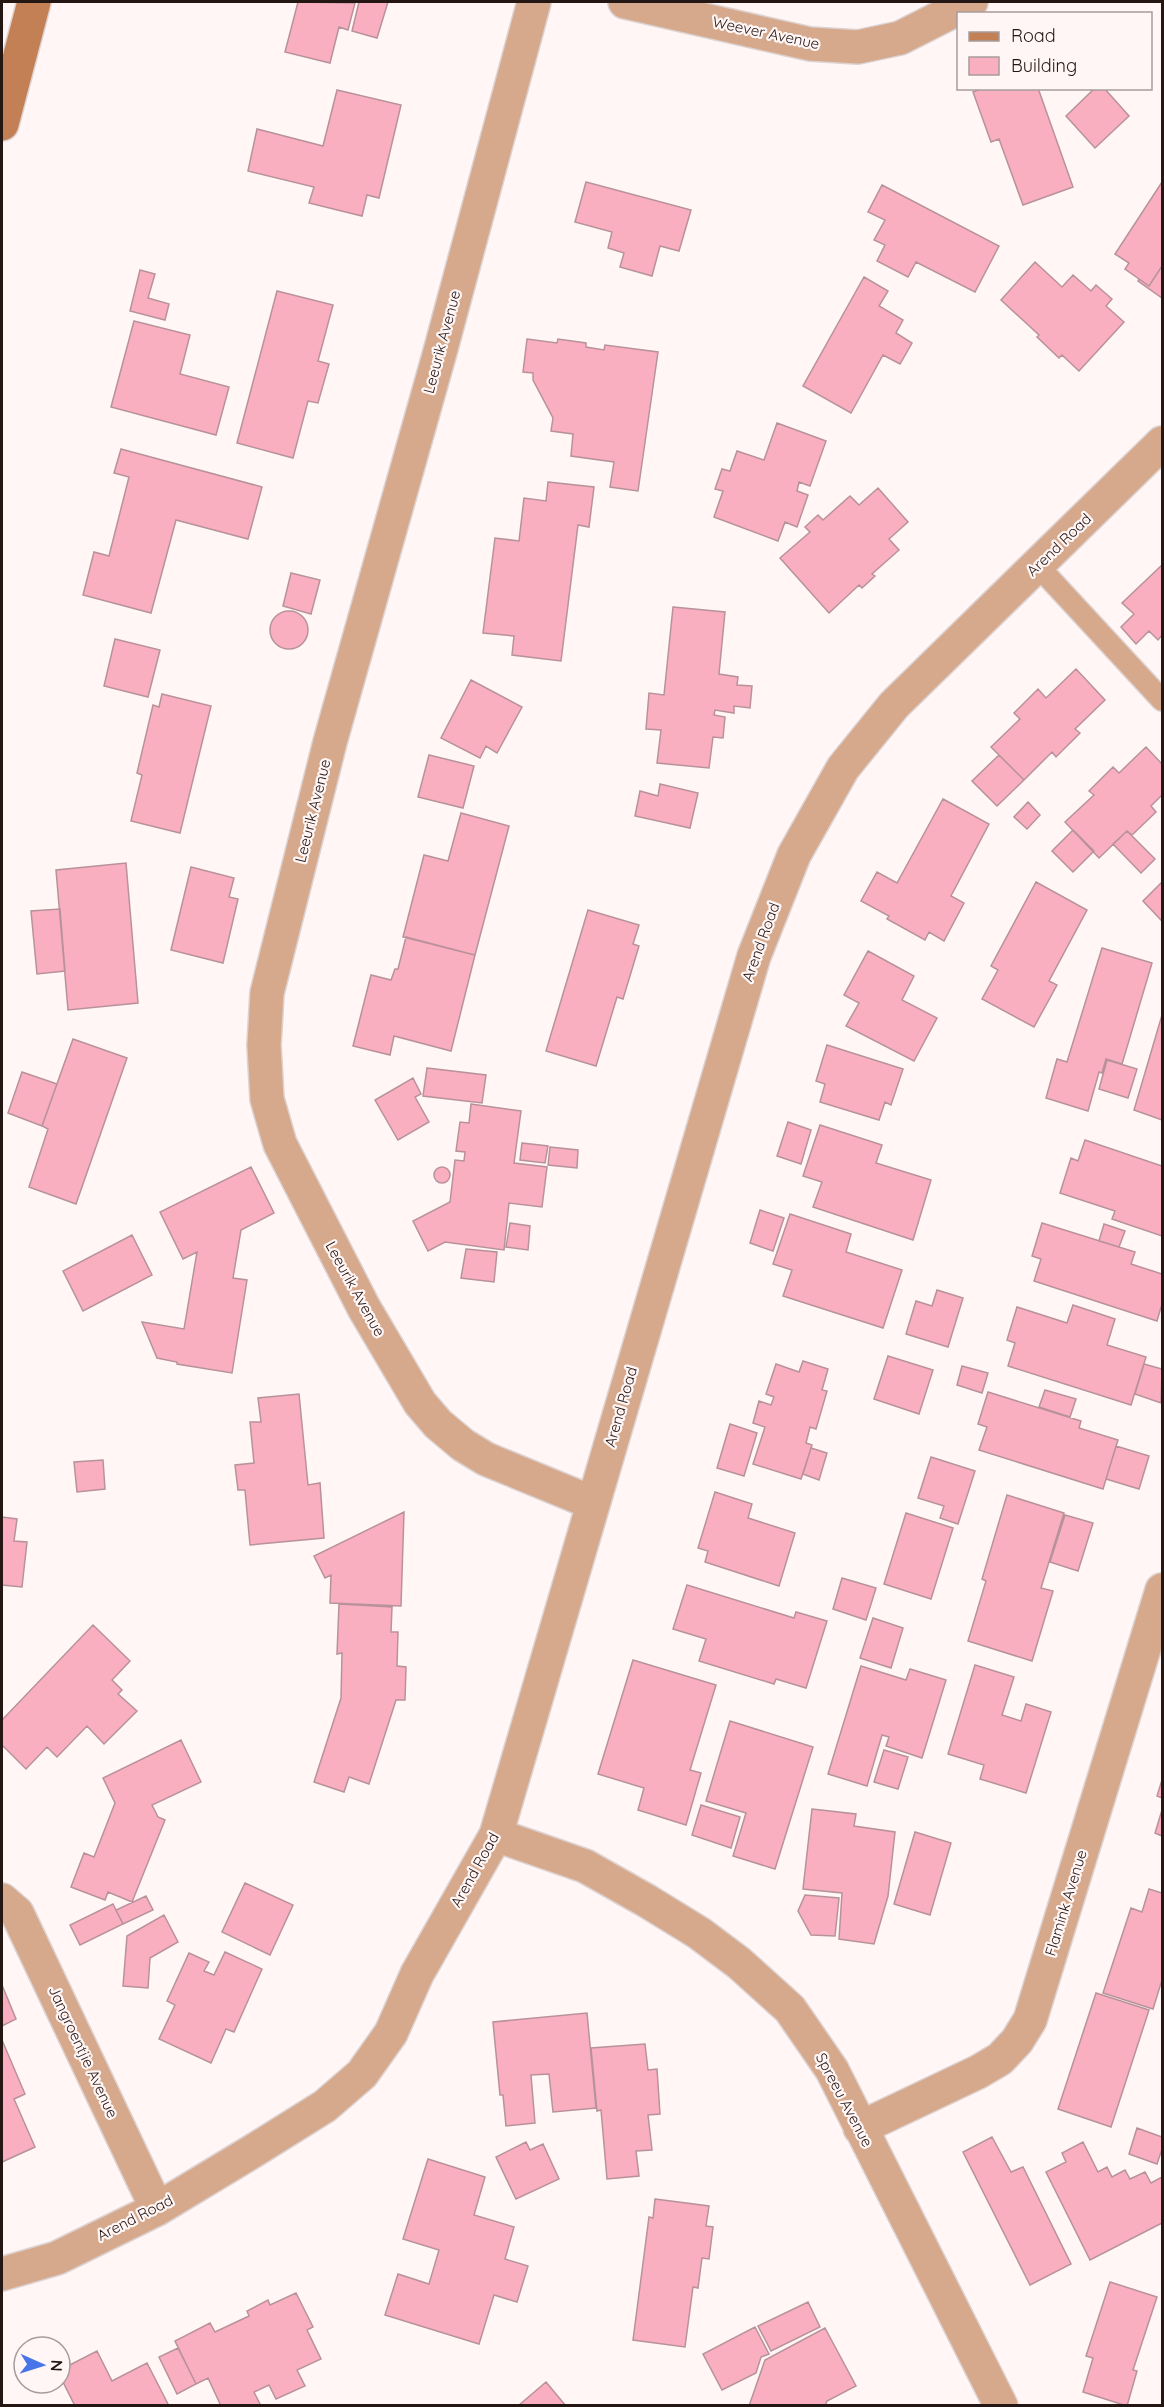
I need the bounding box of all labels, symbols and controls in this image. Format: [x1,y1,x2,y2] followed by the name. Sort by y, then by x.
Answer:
[711,12,821,53] street label: Weever Avenue
[957,12,1152,90] legend
[1011,24,1056,47] text: Road
[1011,54,1077,77] text: Building
[419,288,464,395] street label: Leeurik Avenue
[1022,509,1095,580] street label: Arend Road
[290,757,335,865] street label: Leeurik Avenue
[737,900,784,984] street label: Arend Road
[321,1238,389,1340] street label: Leeurik Avenue
[600,1364,641,1449] street label: Arend Road
[446,1829,503,1911] street label: Arend Road
[1040,1847,1091,1958] street label: Flamink Avenue
[45,1983,122,2121] street label: Jangroentjie Avenue
[812,2049,877,2150] street label: Spreeu Avenue
[94,2190,176,2245] street label: Arend Road
[12,2335,72,2395] north arrow
[47,2359,67,2372] text: N

